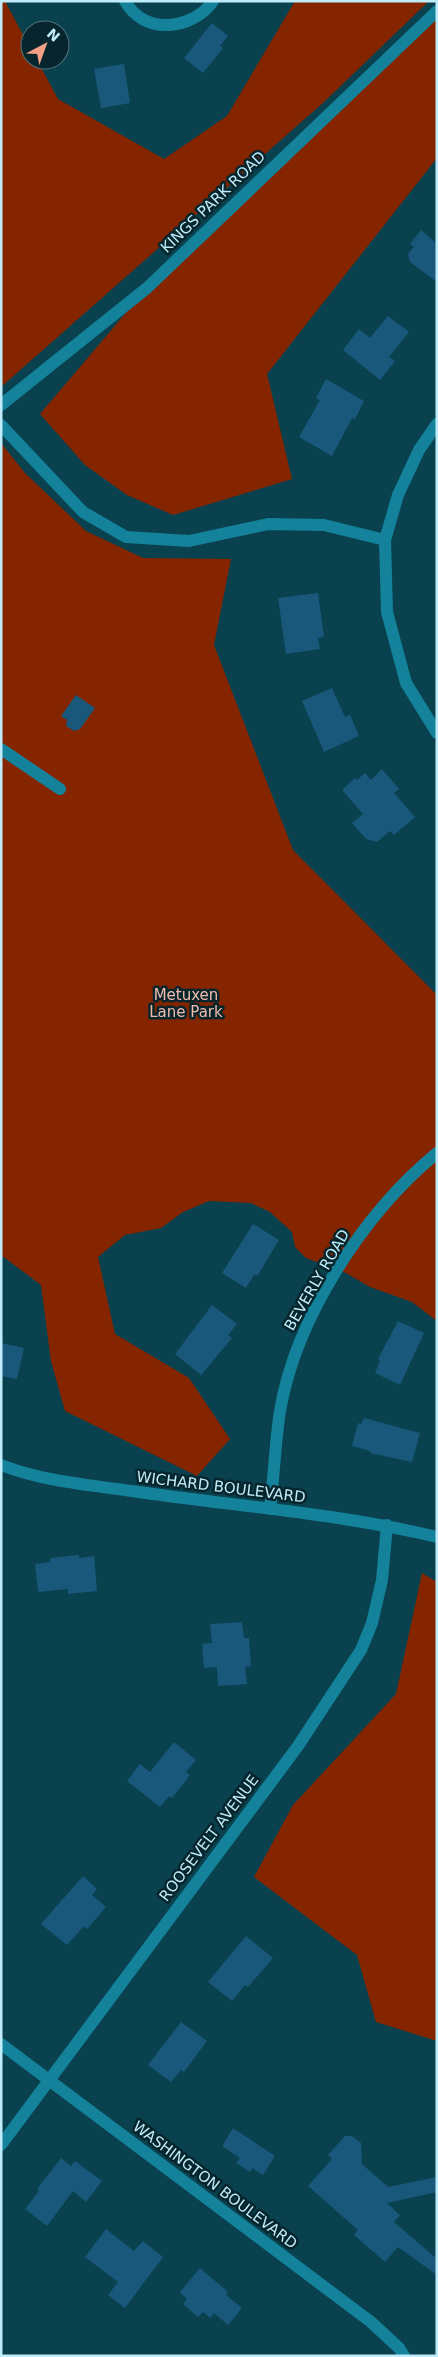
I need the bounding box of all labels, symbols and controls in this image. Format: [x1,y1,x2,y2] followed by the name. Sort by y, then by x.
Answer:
[20,20,70,70] north arrow
[44,25,63,45] text: N
[157,147,269,257] street label: KINGS PARK ROAD
[149,986,223,1021] park label: Metuxen Lane Park
[281,1226,353,1334] street label: BEVERLY ROAD
[135,1468,307,1506] street label: WICHARD BOULEVARD
[156,1771,262,1905] street label: ROOSEVELT AVENUE
[129,2117,301,2253] street label: WASHINGTON BOULEVARD

